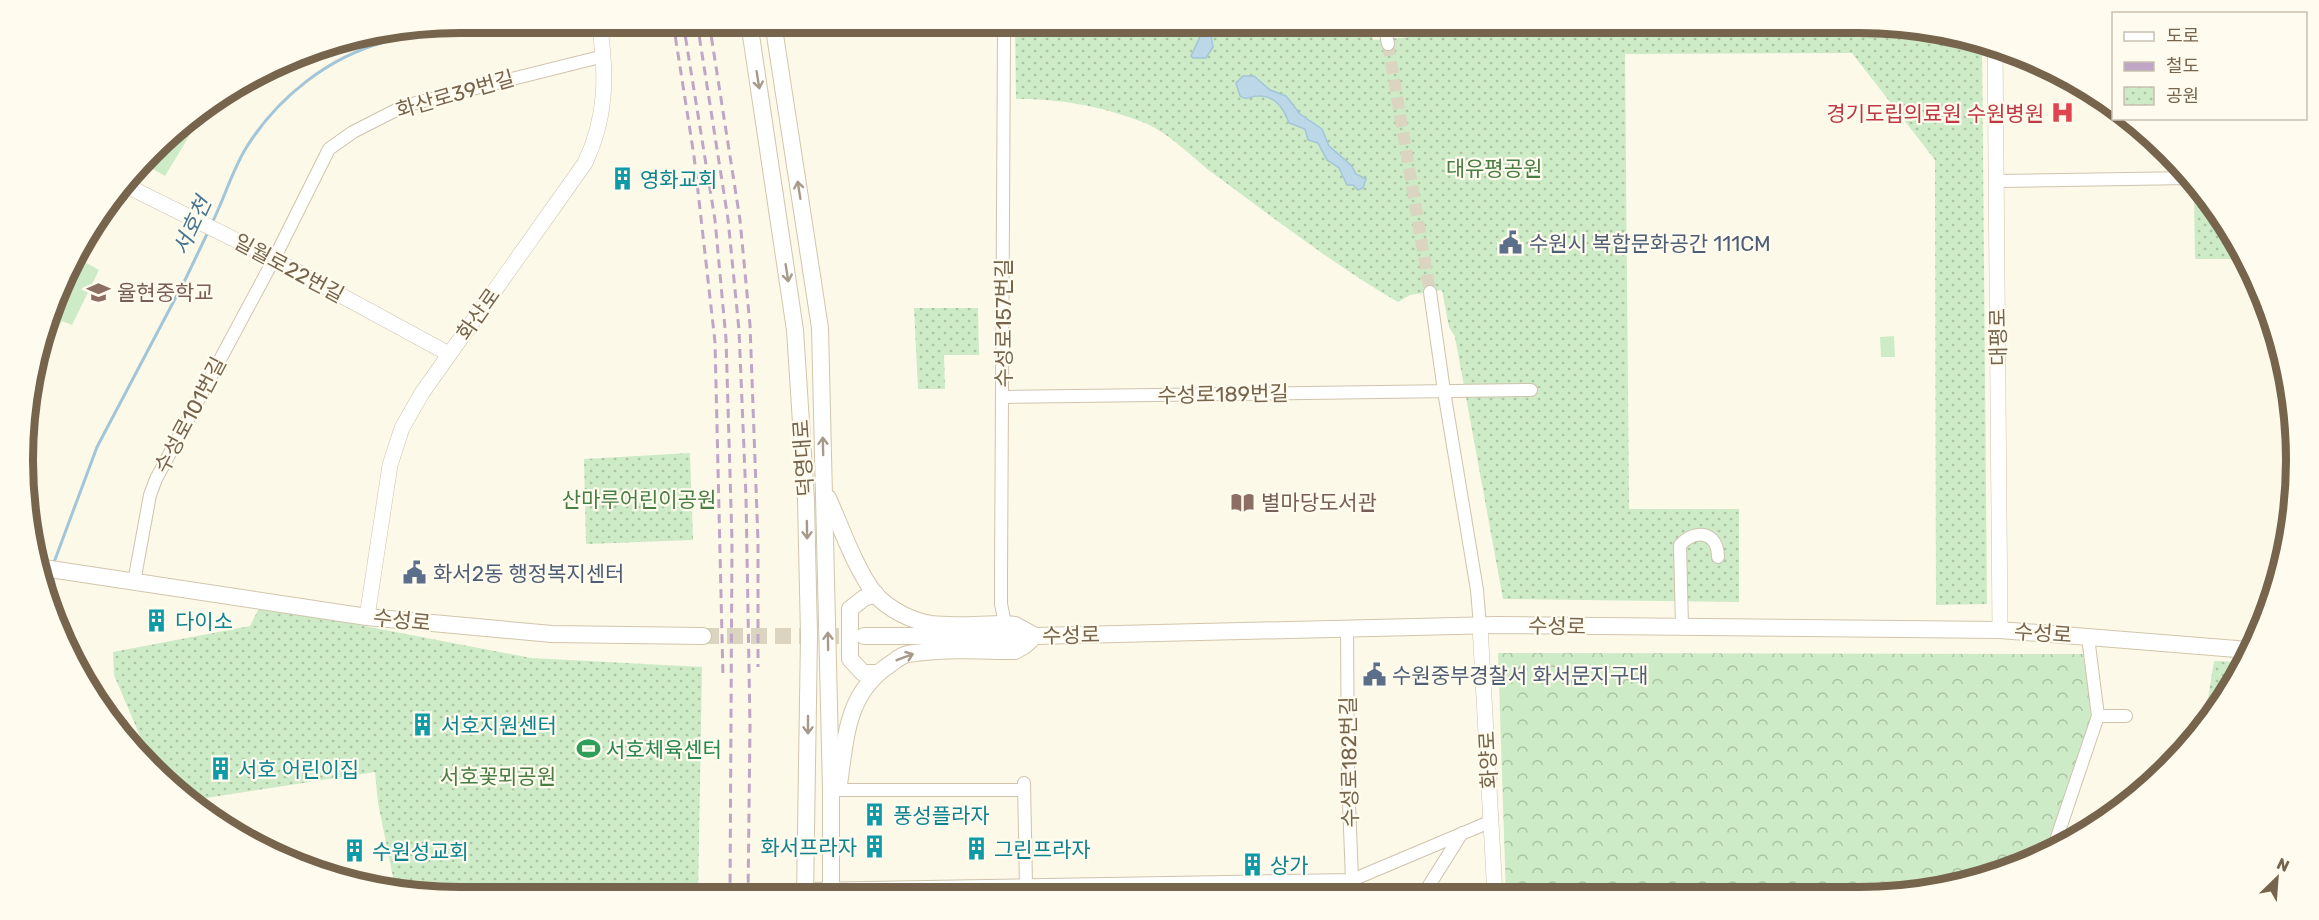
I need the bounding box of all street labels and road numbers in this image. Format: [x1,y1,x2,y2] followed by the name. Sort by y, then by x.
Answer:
[393,65,517,123] street label: 화산로39번길
[230,228,348,308] street label: 일월로22번길
[991,259,1016,387] street label: 수성로157번길
[451,283,505,345] street label: 화산로
[1985,308,2011,366] street label: 대평로
[149,353,231,477] street label: 수성로101번길
[1157,380,1289,408] street label: 수성로189번길
[788,419,818,497] street label: 덕영대로
[372,605,432,635] street label: 수성로
[1528,613,1586,639] street label: 수성로
[2013,619,2073,647] street label: 수성로
[1042,622,1100,648] street label: 수성로
[1335,696,1363,828] street label: 수성로182번길
[1474,730,1502,790] street label: 화양로

